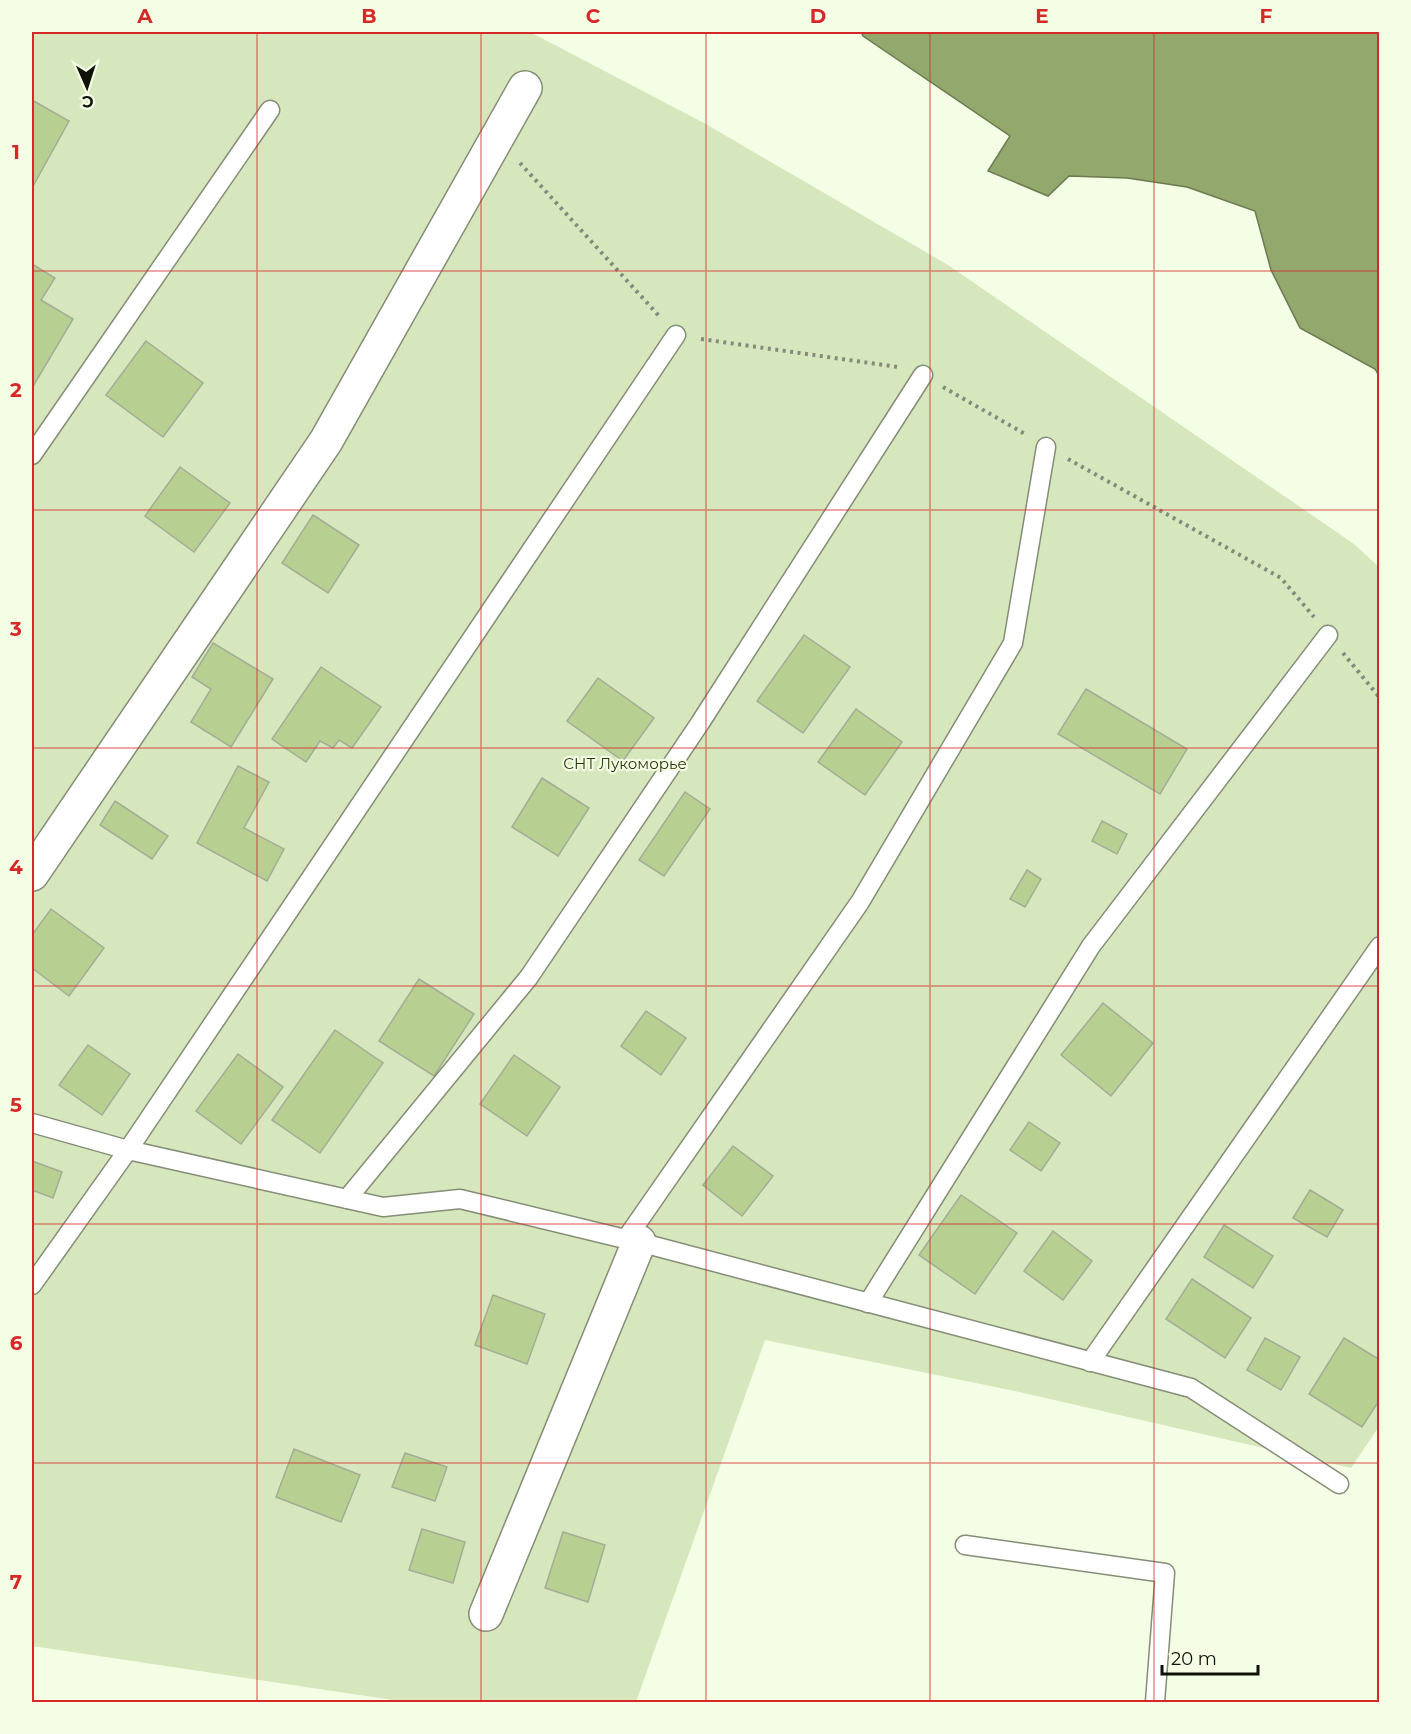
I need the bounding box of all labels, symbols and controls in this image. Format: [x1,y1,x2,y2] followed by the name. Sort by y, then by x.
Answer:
[136,4,153,28] text: A
[361,4,377,28] text: B
[586,4,601,28] text: C
[810,4,826,28] text: D
[1035,4,1049,28] text: E
[1260,4,1273,28] text: F
[57,57,117,117] north arrow
[81,92,94,111] text: С
[12,140,20,164] text: 1
[10,378,22,402] text: 2
[9,617,22,641] text: 3
[563,754,687,773] park label: СНТ Лукоморье
[9,855,23,879] text: 4
[10,1093,22,1117] text: 5
[10,1331,23,1355] text: 6
[10,1570,22,1594] text: 7
[1162,1638,1258,1676] scale bar
[1171,1648,1217,1670] text: 20 m

